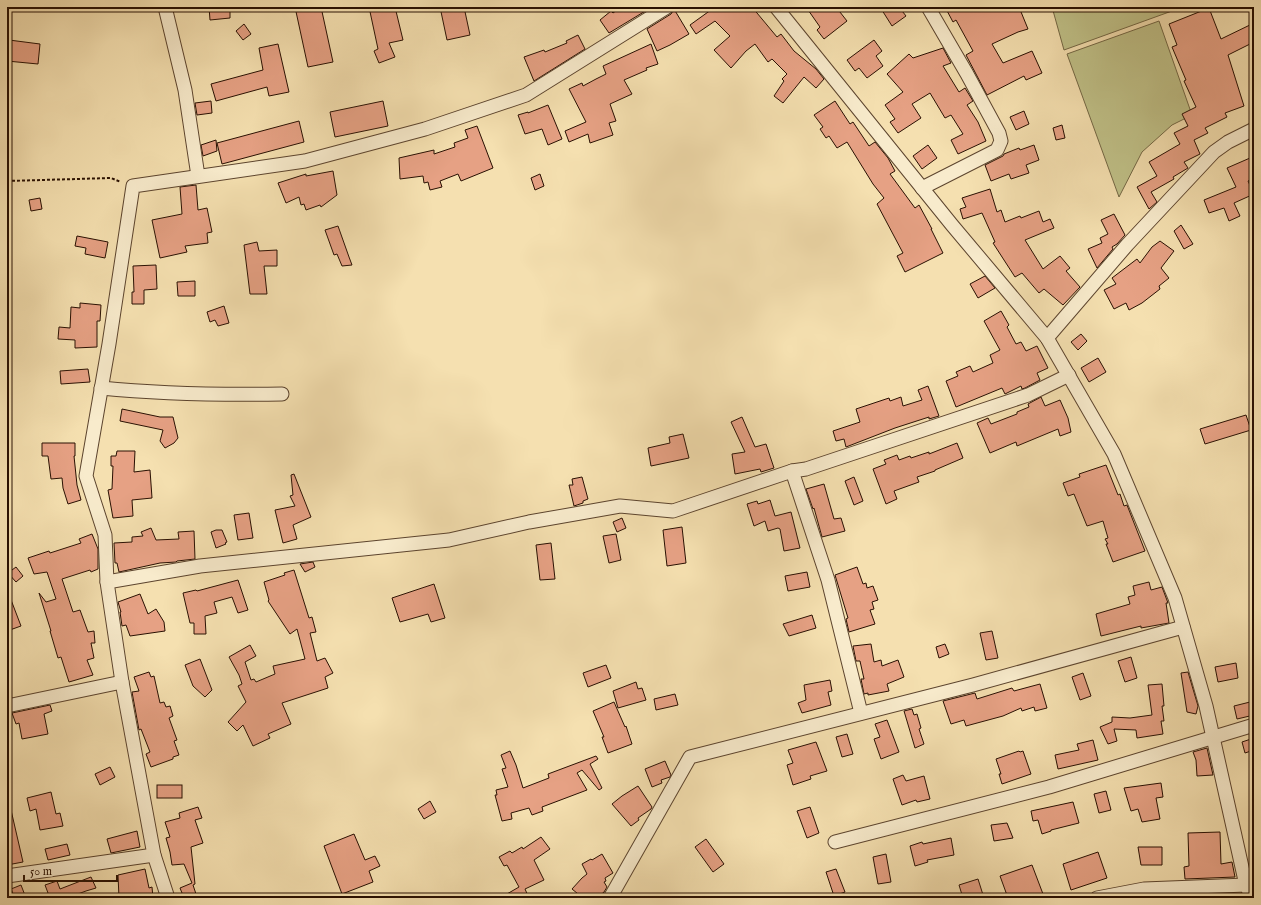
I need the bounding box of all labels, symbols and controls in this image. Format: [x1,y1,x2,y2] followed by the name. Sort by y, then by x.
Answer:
[24,857,117,883] scale bar
[30,864,52,879] text: 50 m

